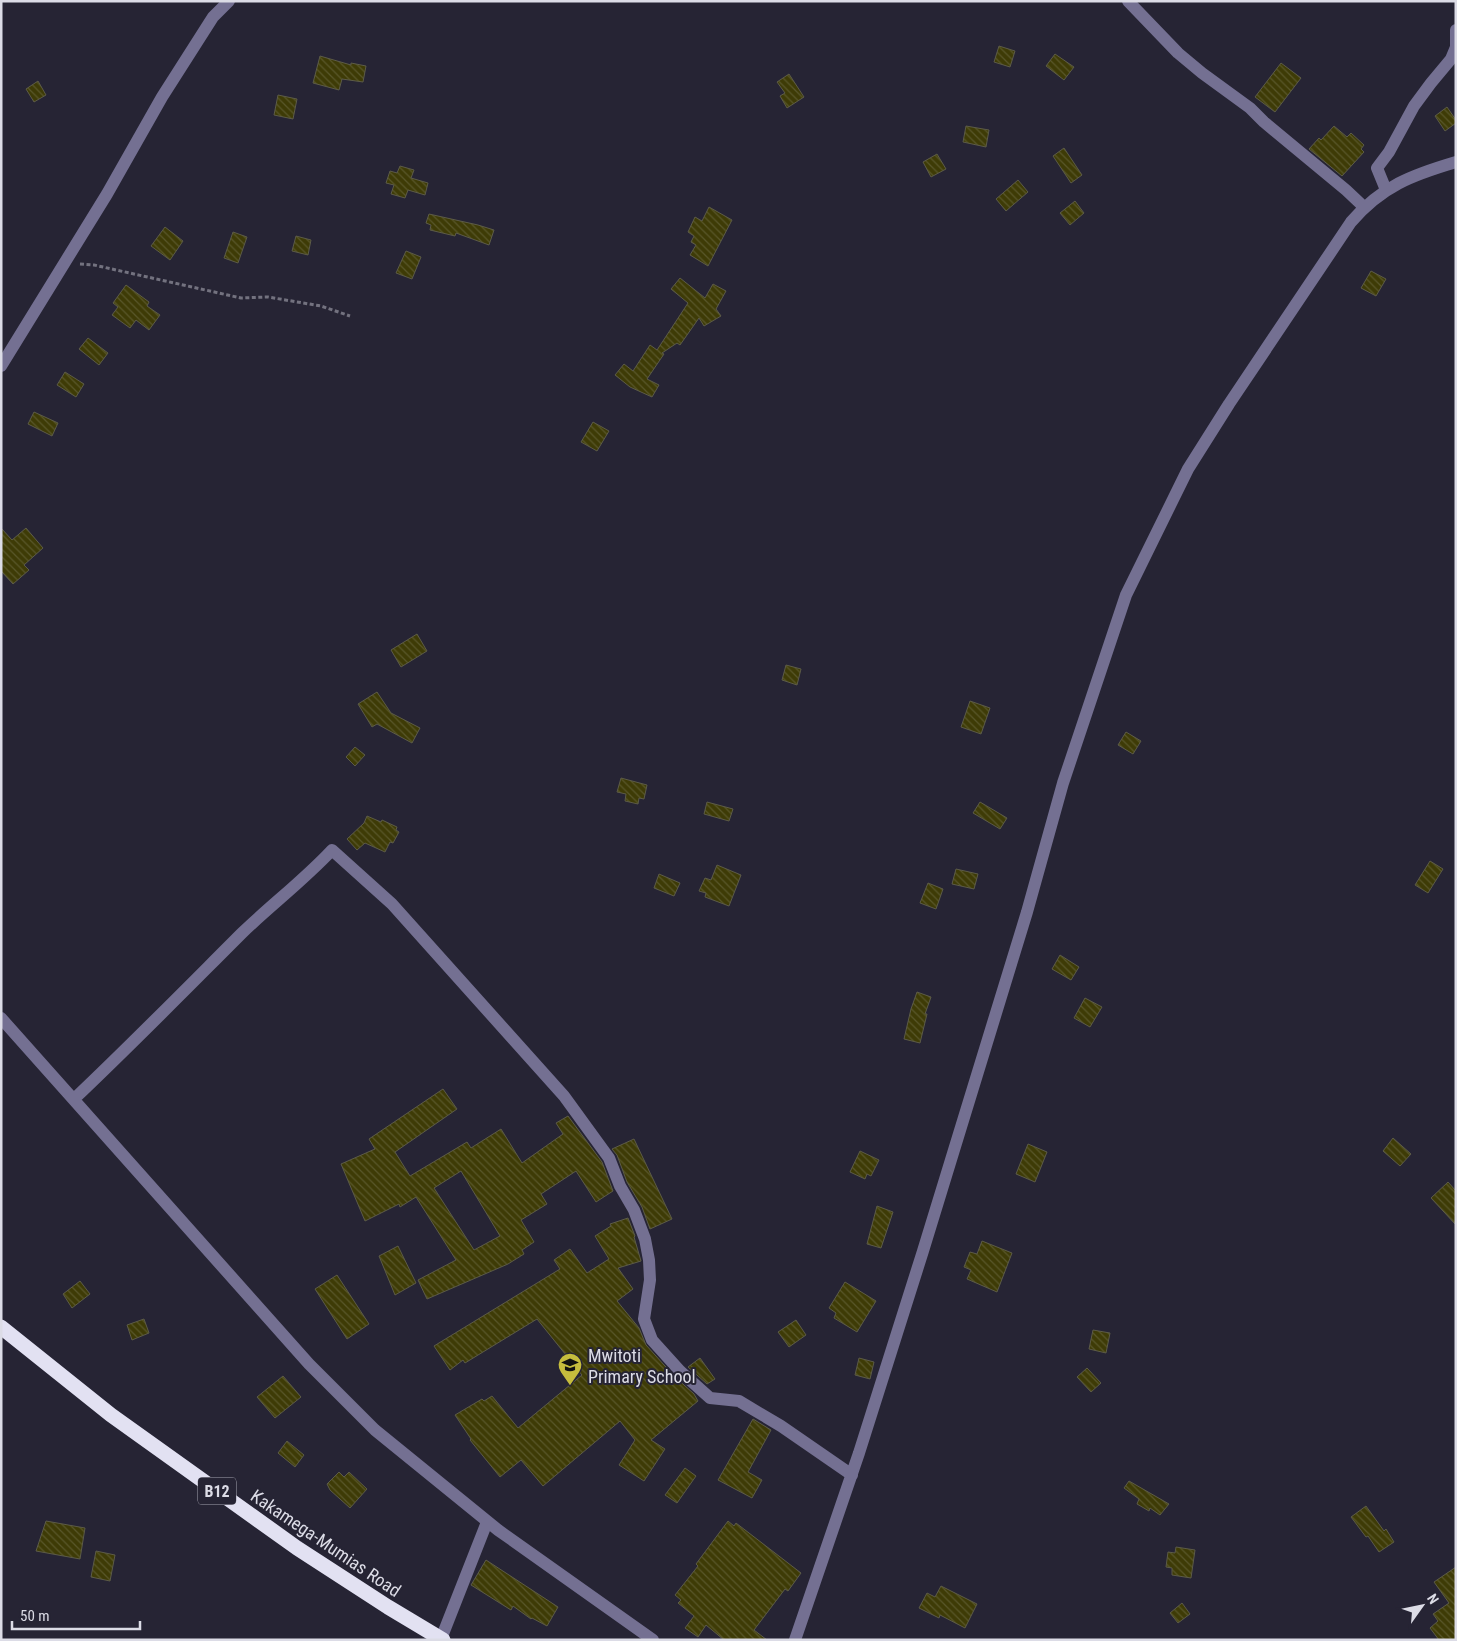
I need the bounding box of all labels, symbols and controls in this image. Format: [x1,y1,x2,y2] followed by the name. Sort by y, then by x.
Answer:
[588,1345,696,1387] place label: Mwitoti Primary School
[557,1352,583,1386] school or university icon: Mwitoti Primary School
[198,1478,236,1504] road number: B12
[247,1485,405,1601] street label: Kakamega-Mumias Road
[1397,1581,1447,1631] north arrow
[1424,1591,1442,1607] text: N
[12,1598,140,1630] scale bar
[20,1607,50,1625] text: 50 m

